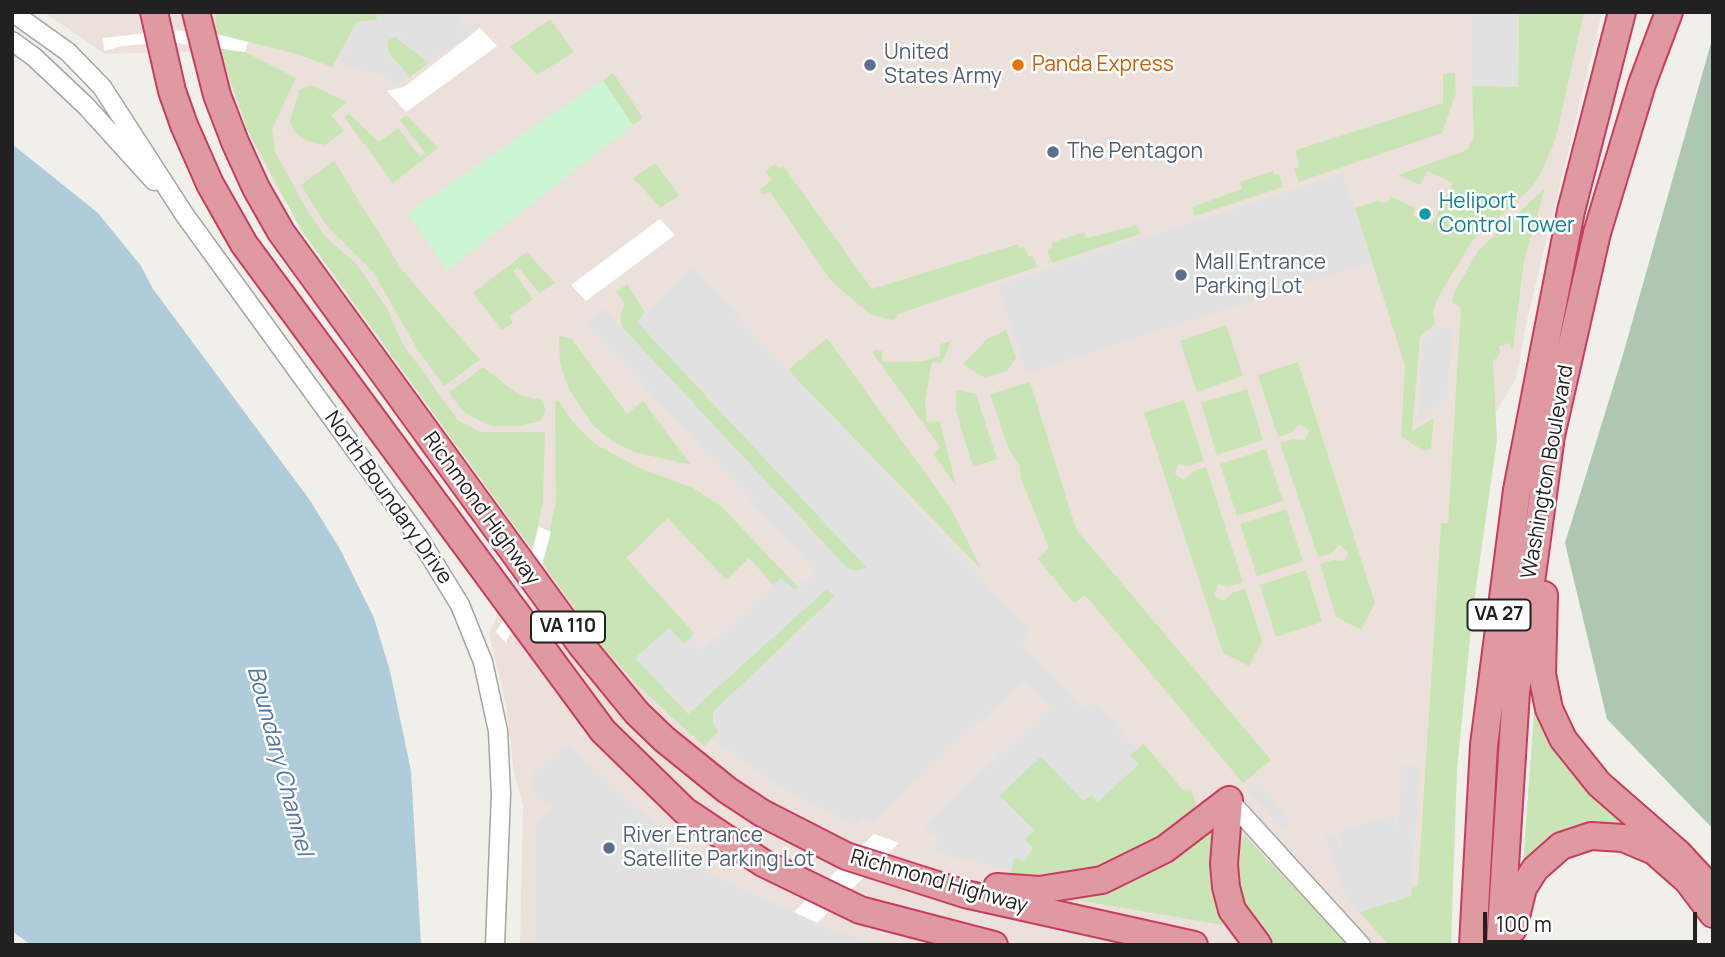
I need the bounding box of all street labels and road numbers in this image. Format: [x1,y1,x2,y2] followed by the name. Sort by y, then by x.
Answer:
[1517,363,1579,581] street label: Washington Boulevard
[319,407,457,589] street label: North Boundary Drive
[417,427,545,591] street label: Richmond Highway
[1468,600,1530,630] road number: VA 27
[531,612,605,642] road number: VA 110
[847,845,1031,919] street label: Richmond Highway

